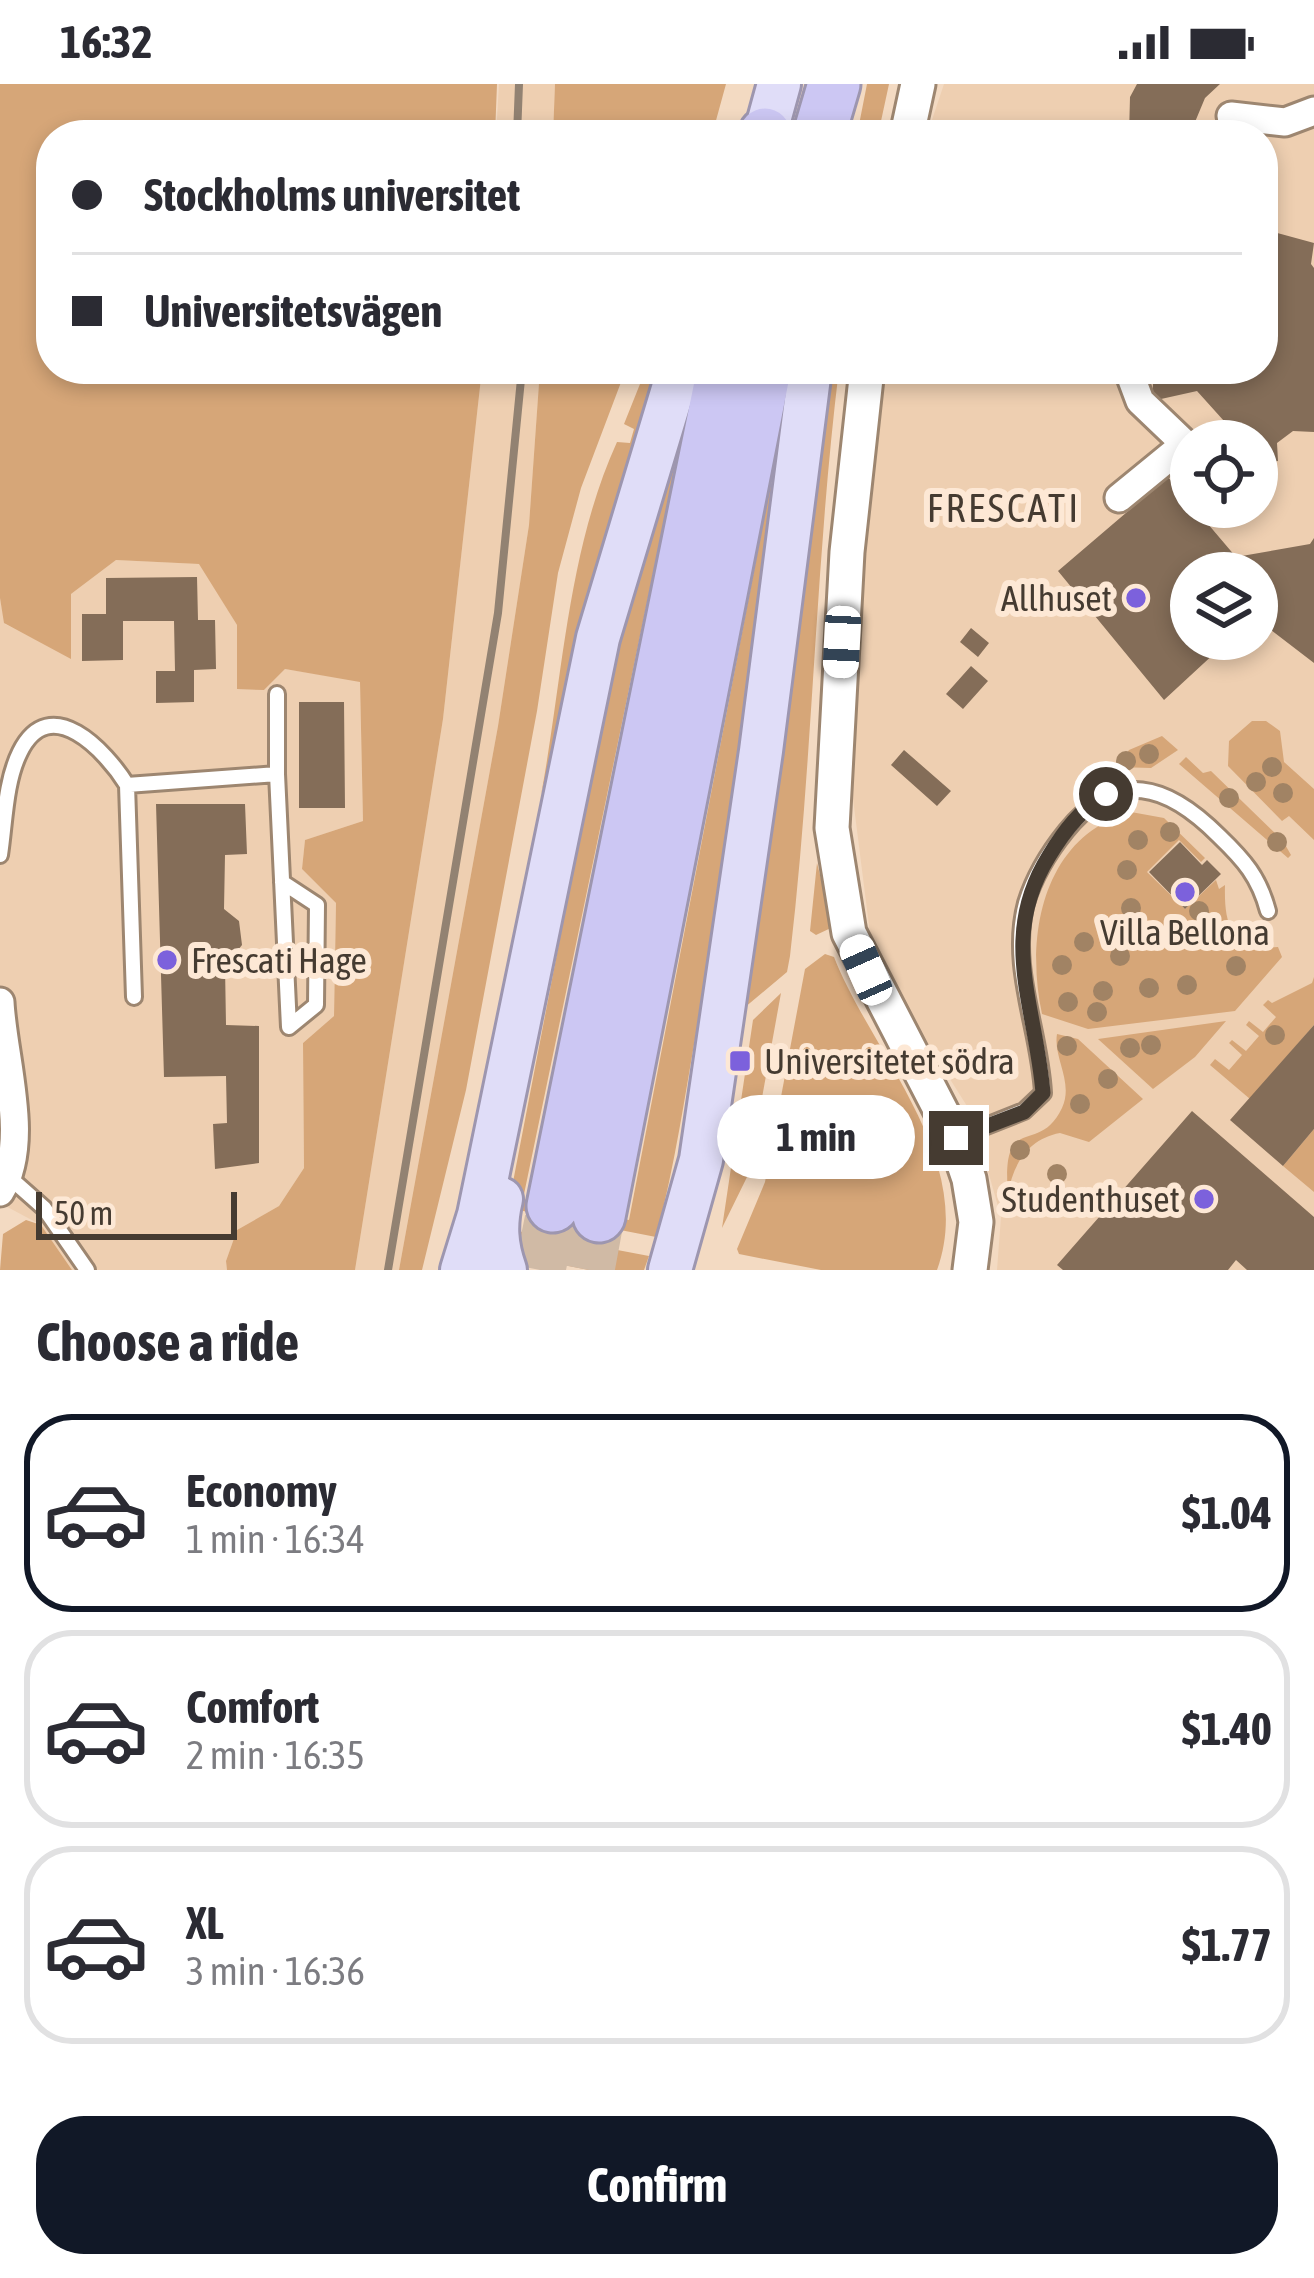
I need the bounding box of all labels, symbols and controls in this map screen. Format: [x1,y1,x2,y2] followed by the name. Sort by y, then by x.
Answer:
[60,16,153,68] text: 16:32
[144,169,520,221] text: Stockholms universitet
[144,285,442,337] text: Universitetsvägen
[1170,420,1278,660] map controls
[1170,420,1278,528] button: locate
[927,486,1081,530] district label: FRESCATI
[1170,552,1278,660] button: layers
[1001,577,1112,619] place label: Allhuset
[1123,585,1149,611] marker: Allhuset
[822,605,862,679] car
[1079,767,1133,821] route start
[1172,879,1198,905] marker: Villa Bellona
[1100,911,1270,953] place label: Villa Bellona
[835,930,897,1010] car
[191,939,367,981] place label: Frescati Hage
[154,947,180,973] marker: Frescati Hage
[764,1040,1015,1082] place label: Universitetet södra
[727,1048,753,1074] marker: Universitetet södra
[716,1096,914,1180] callout: 1 min
[929,1111,983,1165] route end
[776,1115,856,1159] text: 1 min
[1002,1178,1180,1220] place label: Studenthuset
[36,1186,237,1239] scale bar
[1191,1186,1217,1212] marker: Studenthuset
[54,1194,113,1232] text: 50 m
[36,1311,299,1372] text: Choose a ride
[42,1459,150,1567] icon: car
[186,1465,337,1517] text: Economy
[1182,1487,1272,1539] text: $1.04
[186,1517,365,1561] text: 1 min · 16:34
[42,1675,150,1783] icon: car
[186,1681,319,1733] text: Comfort
[1182,1703,1272,1755] text: $1.40
[186,1733,365,1777] text: 2 min · 16:35
[42,1891,150,1999] icon: car
[186,1897,224,1949] text: XL
[1182,1919,1272,1971] text: $1.77
[186,1949,365,1993] text: 3 min · 16:36
[36,2116,1278,2254] button: Confirm

